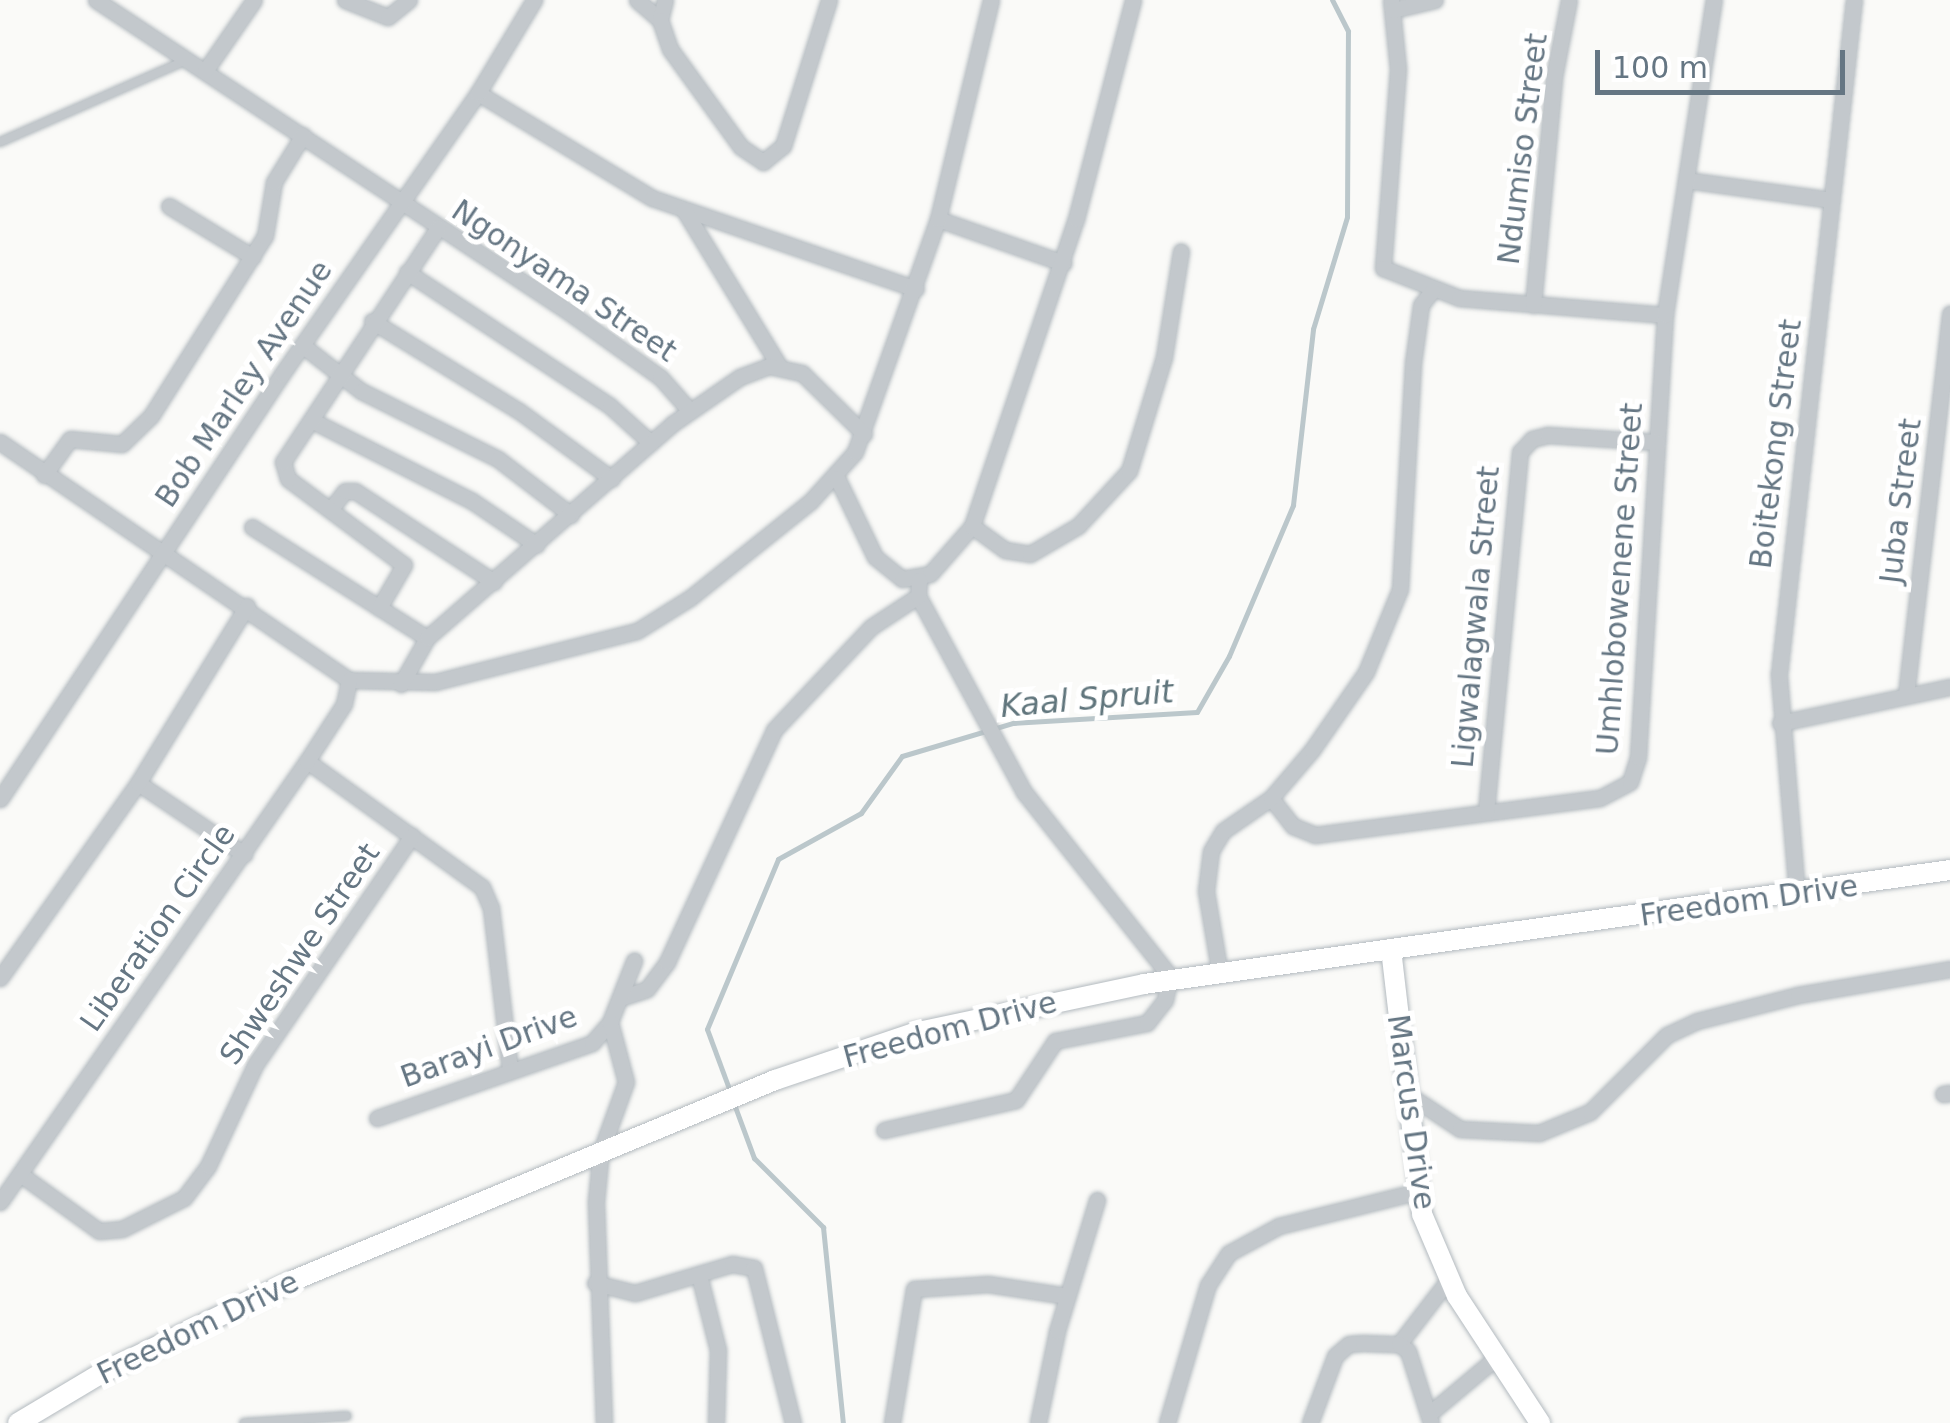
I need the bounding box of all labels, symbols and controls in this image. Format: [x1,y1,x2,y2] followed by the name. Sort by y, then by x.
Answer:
[1600,30,1850,92] scale bar
[1491,31,1555,267] street label: Ndumiso Street
[1612,50,1708,85] text: 100 m
[445,192,683,370] street label: Ngonyama Street
[148,254,340,514] street label: Bob Marley Avenue
[1743,317,1809,571] street label: Boitekong Street
[1590,402,1650,756] street label: Umhlobowenene Street
[1873,416,1929,586] street label: Juba Street
[1445,464,1507,770] street label: Ligwalagwala Street
[999,672,1175,726] water label: Kaal Spruit
[73,818,243,1038] street label: Liberation Circle
[213,836,387,1072] street label: Shweshwe Street
[1638,868,1860,934] street label: Freedom Drive
[839,984,1061,1076] street label: Freedom Drive
[396,998,582,1096] street label: Barayi Drive
[1379,1012,1443,1212] street label: Marcus Drive
[91,1264,305,1392] street label: Freedom Drive

